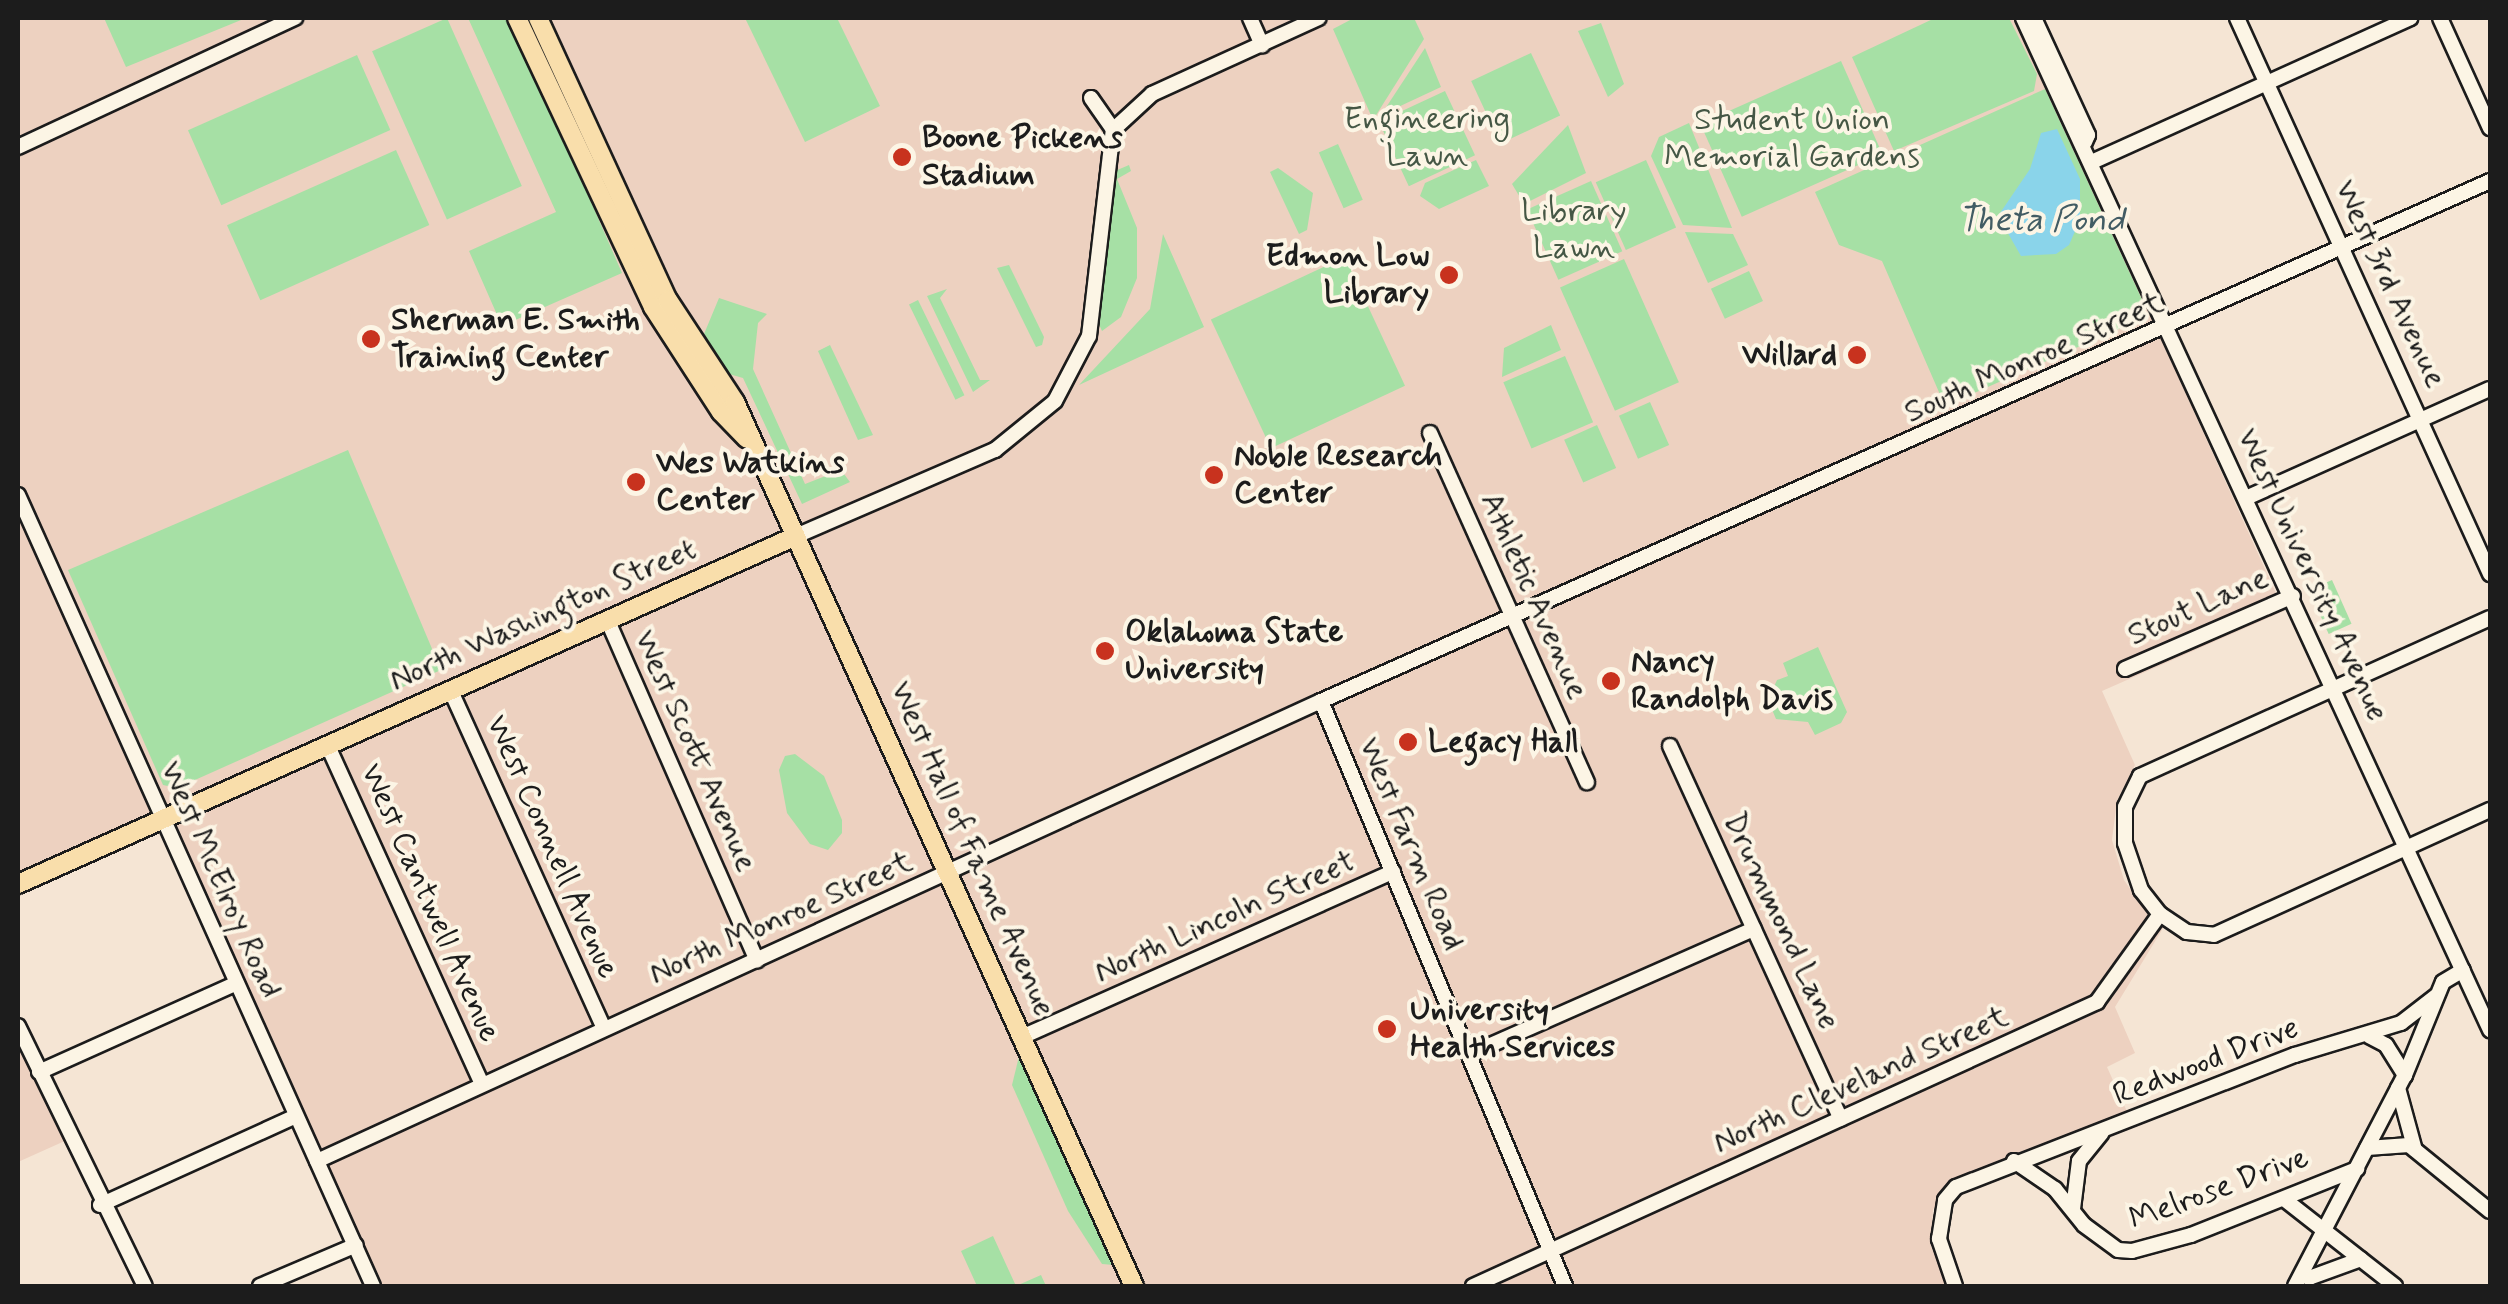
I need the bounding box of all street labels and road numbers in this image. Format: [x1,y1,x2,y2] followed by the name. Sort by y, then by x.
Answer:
[2325,173,2455,395] street label: West 3rd Avenue
[1899,284,2169,432] street label: South Monroe Street
[2227,421,2397,729] street label: West University Avenue
[1473,491,1595,701] street label: Athletic Avenue
[382,529,704,701] street label: North Washington Street
[2124,560,2272,654] street label: Stout Lane
[625,624,765,878] street label: West Scott Avenue
[882,678,1062,1020] street label: West Hall of Fame Avenue
[475,706,629,988] street label: West Connell Avenue
[1349,732,1473,956] street label: West Farm Road
[151,755,289,1005] street label: West McElroy Road
[350,755,510,1051] street label: West Cantwell Avenue
[1714,806,1848,1036] street label: Drummond Lane
[643,843,919,993] street label: North Monroe Street
[1089,843,1361,991] street label: North Lincoln Street
[1708,998,2014,1162] street label: North Cleveland Street
[2109,1009,2303,1115] street label: Redwood Drive
[2125,1139,2313,1239] street label: Melrose Drive

